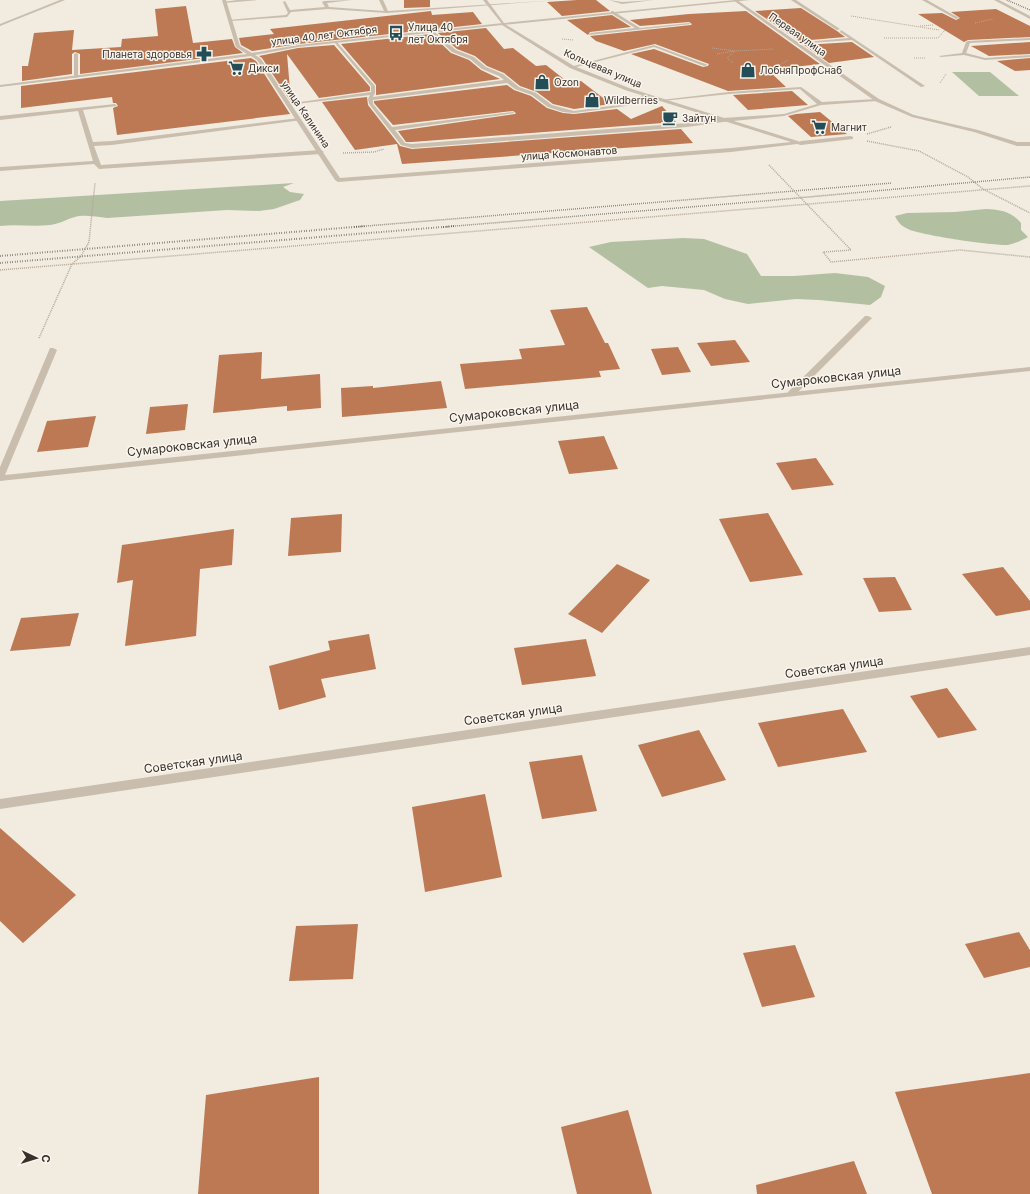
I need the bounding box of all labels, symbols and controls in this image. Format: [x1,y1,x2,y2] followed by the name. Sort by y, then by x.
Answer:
[767,10,829,58] street label: Первая улица
[408,21,468,45] place label: Улица 40 лет Октября
[270,23,378,47] street label: улица 40 лет Октября
[387,24,405,42] bus stop icon: Улица 40 лет Октября
[195,45,213,63] pharmacy icon: Планета здоровья
[562,46,644,90] street label: Кольцевая улица
[102,48,192,60] place label: Планета здоровья
[227,59,245,77] supermarket icon: Дикси
[739,61,757,79] shop icon: ЛобняПрофСнаб
[248,62,279,74] place label: Дикси
[760,64,842,76] place label: ЛобняПрофСнаб
[533,73,551,91] shop icon: Ozon
[554,76,579,88] place label: Ozon
[279,78,333,150] street label: улица Калинина
[583,91,601,109] shop icon: Wildberries
[604,94,658,106] place label: Wildberries
[661,109,679,127] cafe icon: Зайтун
[682,112,716,124] place label: Зайтун
[810,118,828,136] supermarket icon: Магнит
[831,121,867,133] place label: Магнит
[521,144,618,162] street label: улица Космонавтов
[770,363,902,391] street label: Сумароковская улица
[448,397,580,425] street label: Сумароковская улица
[126,431,258,459] street label: Сумароковская улица
[784,653,884,681] street label: Советская улица
[463,700,563,728] street label: Советская улица
[143,748,243,776] street label: Советская улица
[16,1138,56,1178] north arrow
[39,1154,53,1163] text: С

